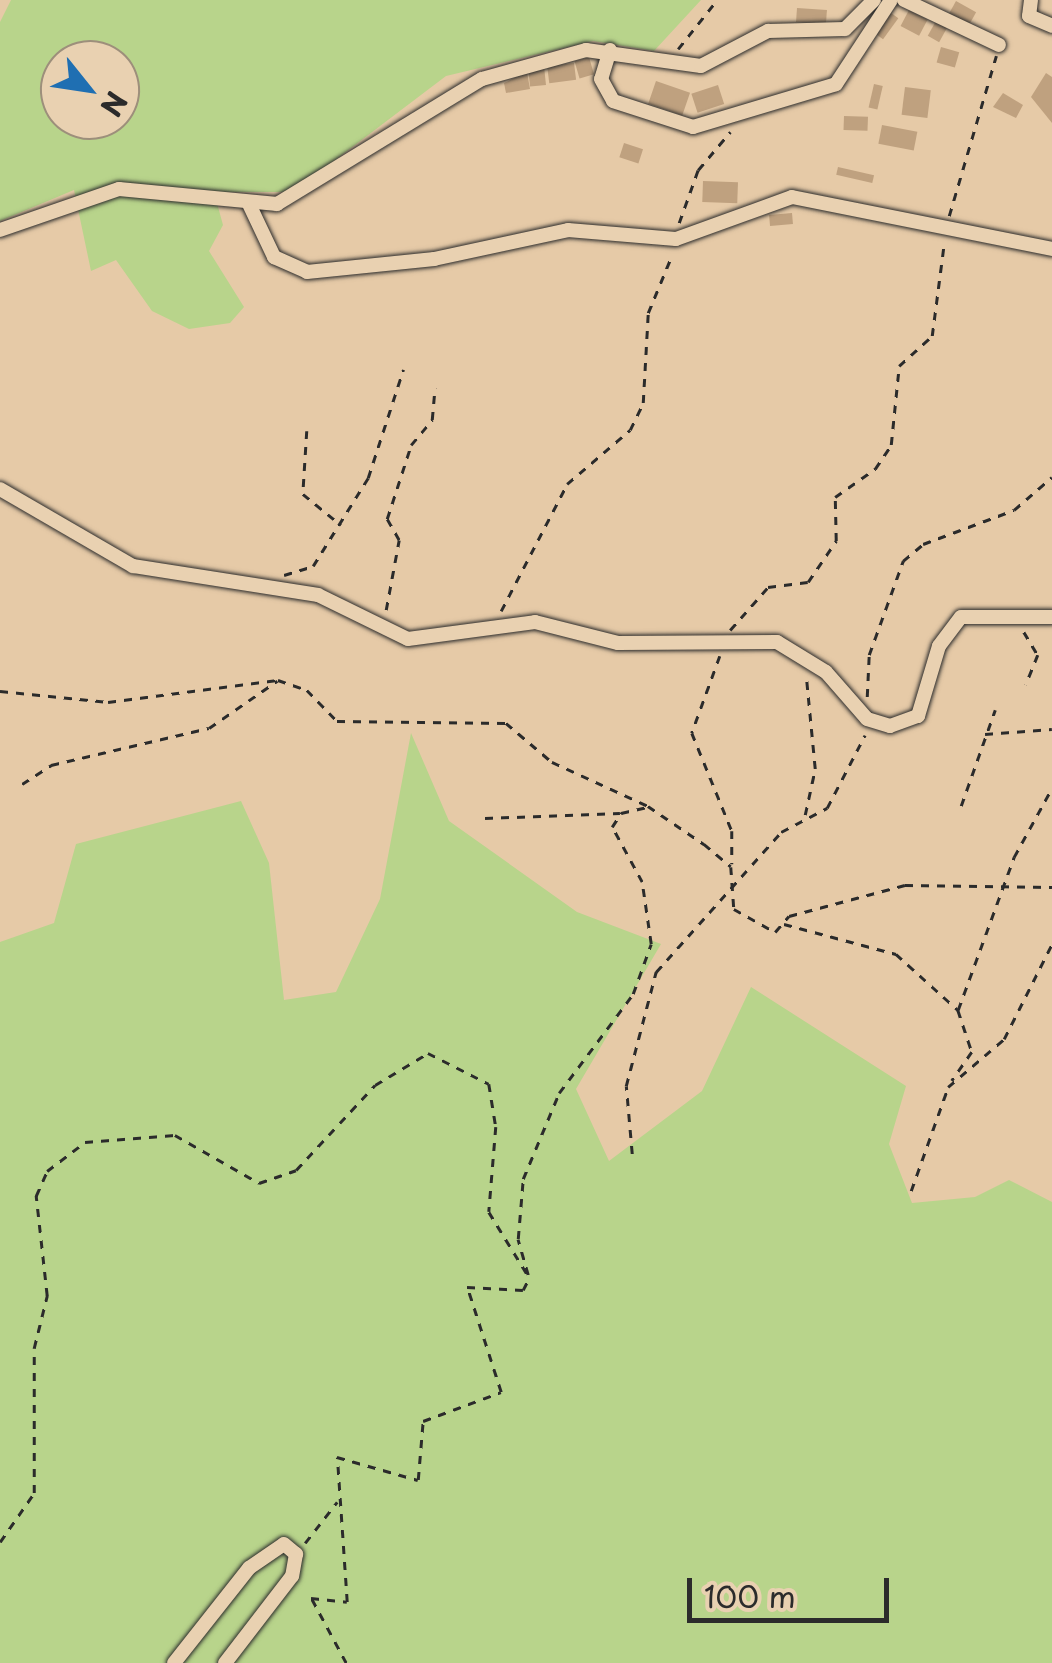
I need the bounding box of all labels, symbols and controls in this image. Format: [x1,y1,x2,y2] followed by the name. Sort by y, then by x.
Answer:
[40,40,140,140] north arrow
[91,84,139,125] text: N
[692,1558,894,1620] scale bar
[704,1573,796,1618] text: 100 m

